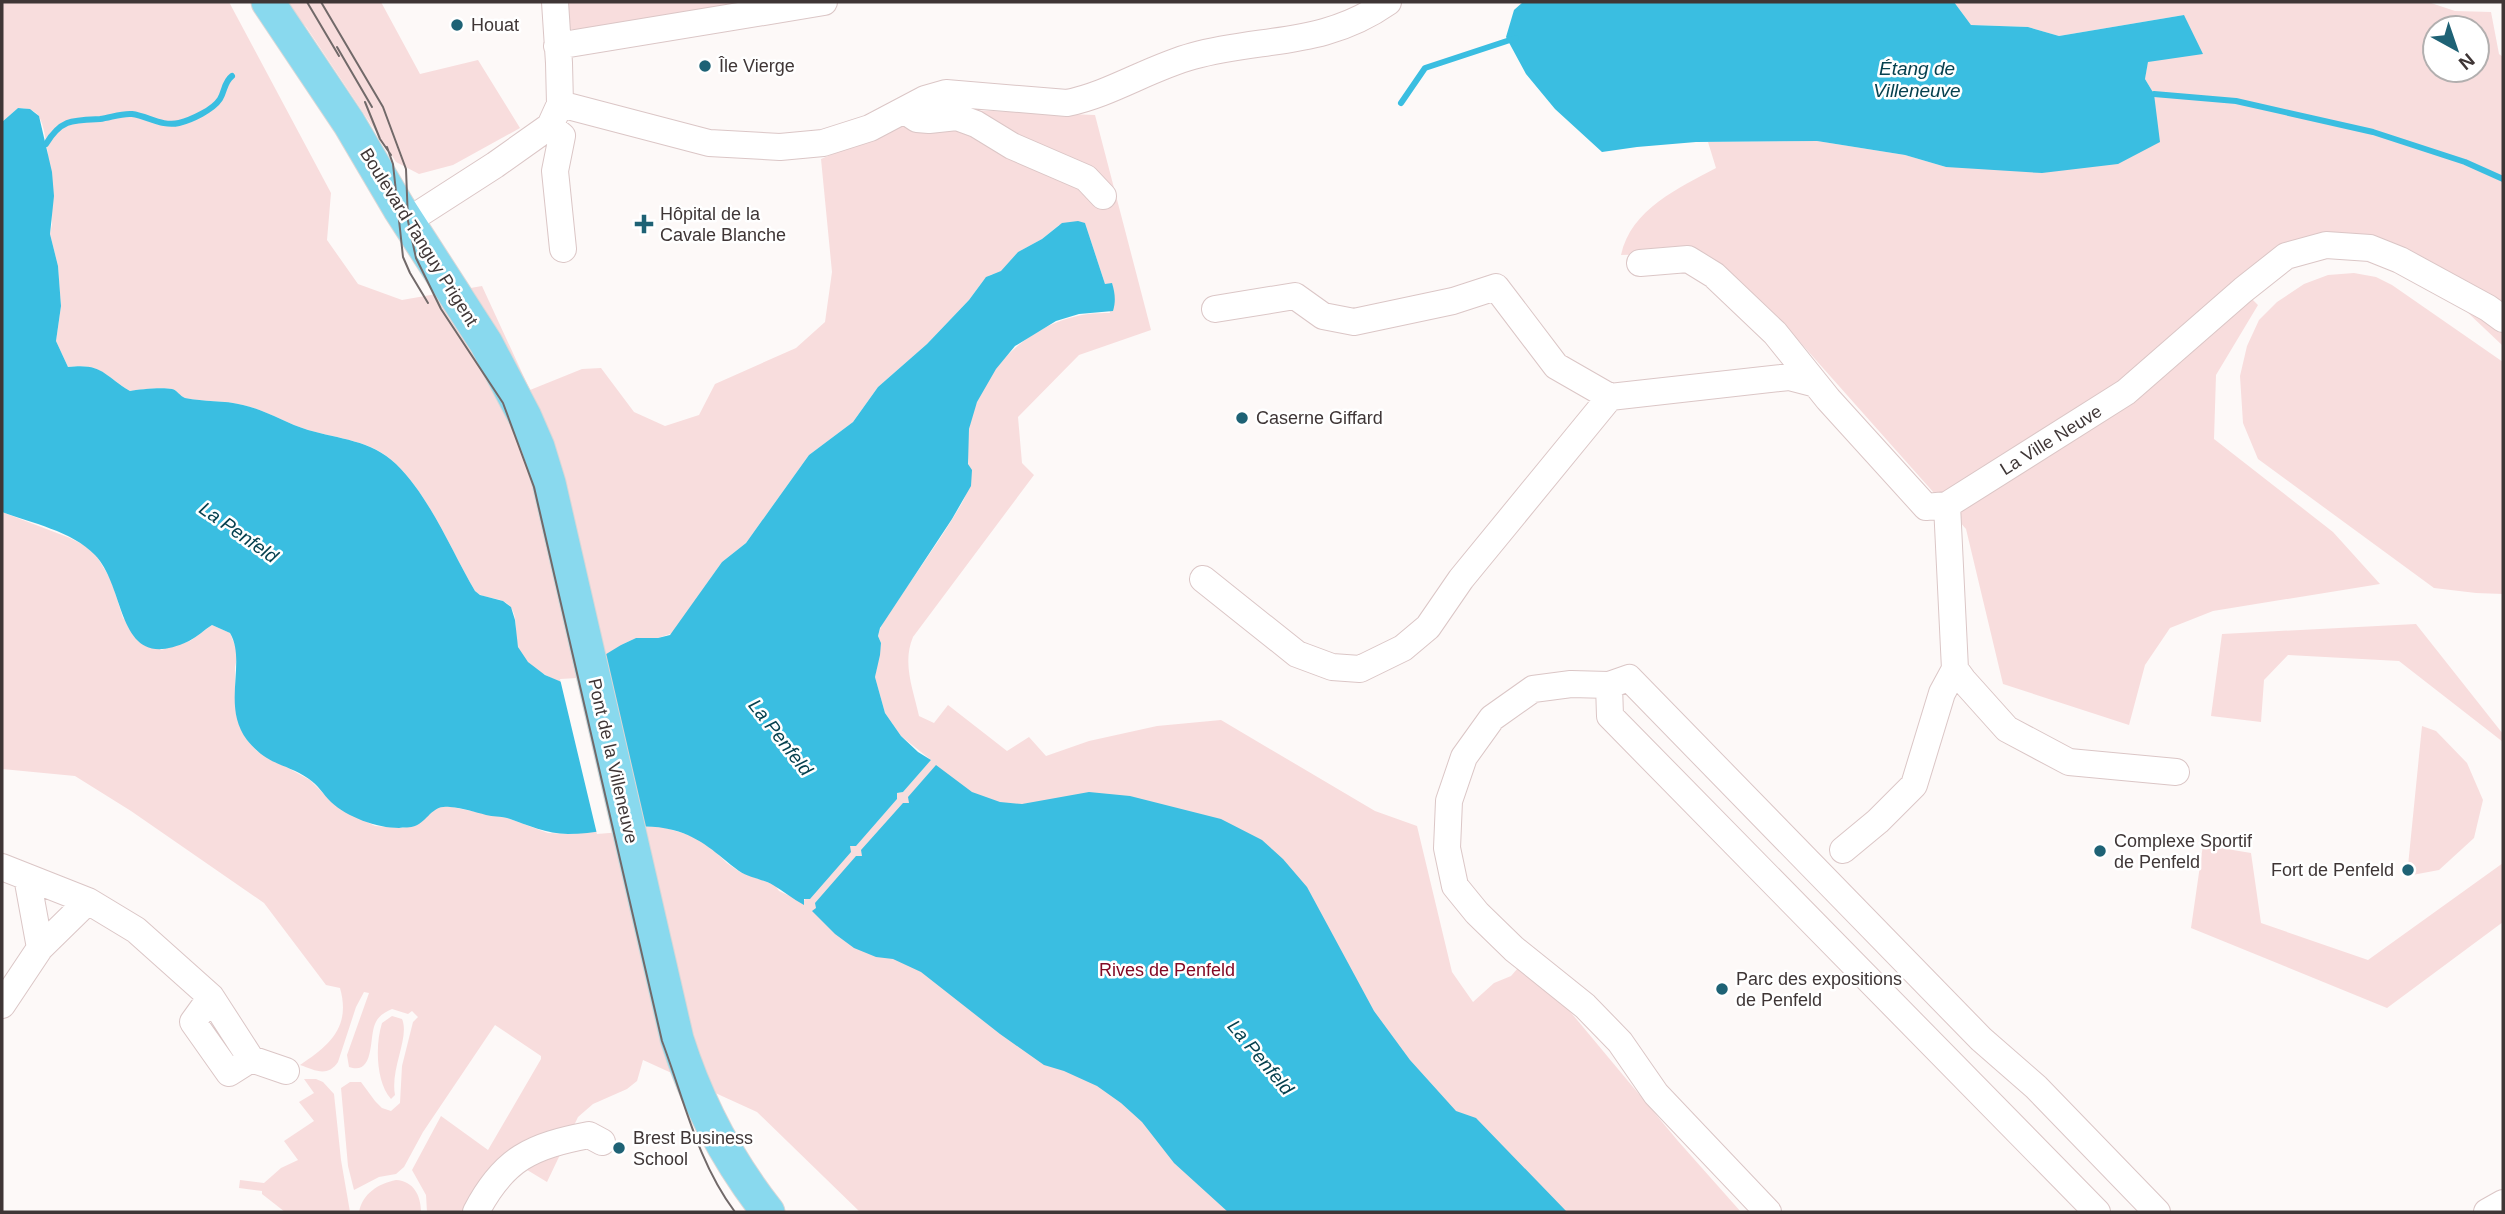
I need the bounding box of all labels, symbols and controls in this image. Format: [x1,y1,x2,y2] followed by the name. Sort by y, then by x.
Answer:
[2421,14,2491,84] north arrow
[471,15,519,35] place label: Houat
[449,17,465,33] marker: Houat
[2455,49,2479,74] text: N
[718,56,795,76] place label: Île Vierge
[697,58,713,74] marker: Île Vierge
[1873,58,1961,101] water label: Étang de Villeneuve
[356,144,482,330] street label: Boulevard Tanguy Prigent
[660,204,786,245] place label: Hôpital de la Cavale Blanche
[634,214,654,234] marker: Hôpital de la Cavale Blanche
[1997,401,2105,479] street label: La Ville Neuve
[1256,408,1383,428] place label: Caserne Giffard
[1234,410,1250,426] marker: Caserne Giffard
[195,498,283,568] water label: La Penfeld
[584,677,642,845] street label: Pont de la Villeneuve
[744,695,818,781] water label: La Penfeld
[2114,831,2253,872] place label: Complexe Sportif de Penfeld
[2092,843,2108,859] marker: Complexe Sportif de Penfeld
[2271,860,2394,880] place label: Fort de Penfeld
[2400,862,2416,878] marker: Fort de Penfeld
[1099,960,1235,980] park label: Rives de Penfeld
[1736,969,1902,1010] place label: Parc des expositions de Penfeld
[1714,981,1730,997] marker: Parc des expositions de Penfeld
[1223,1016,1299,1100] water label: La Penfeld
[633,1128,753,1169] place label: Brest Business School
[611,1140,627,1156] marker: Brest Business School

